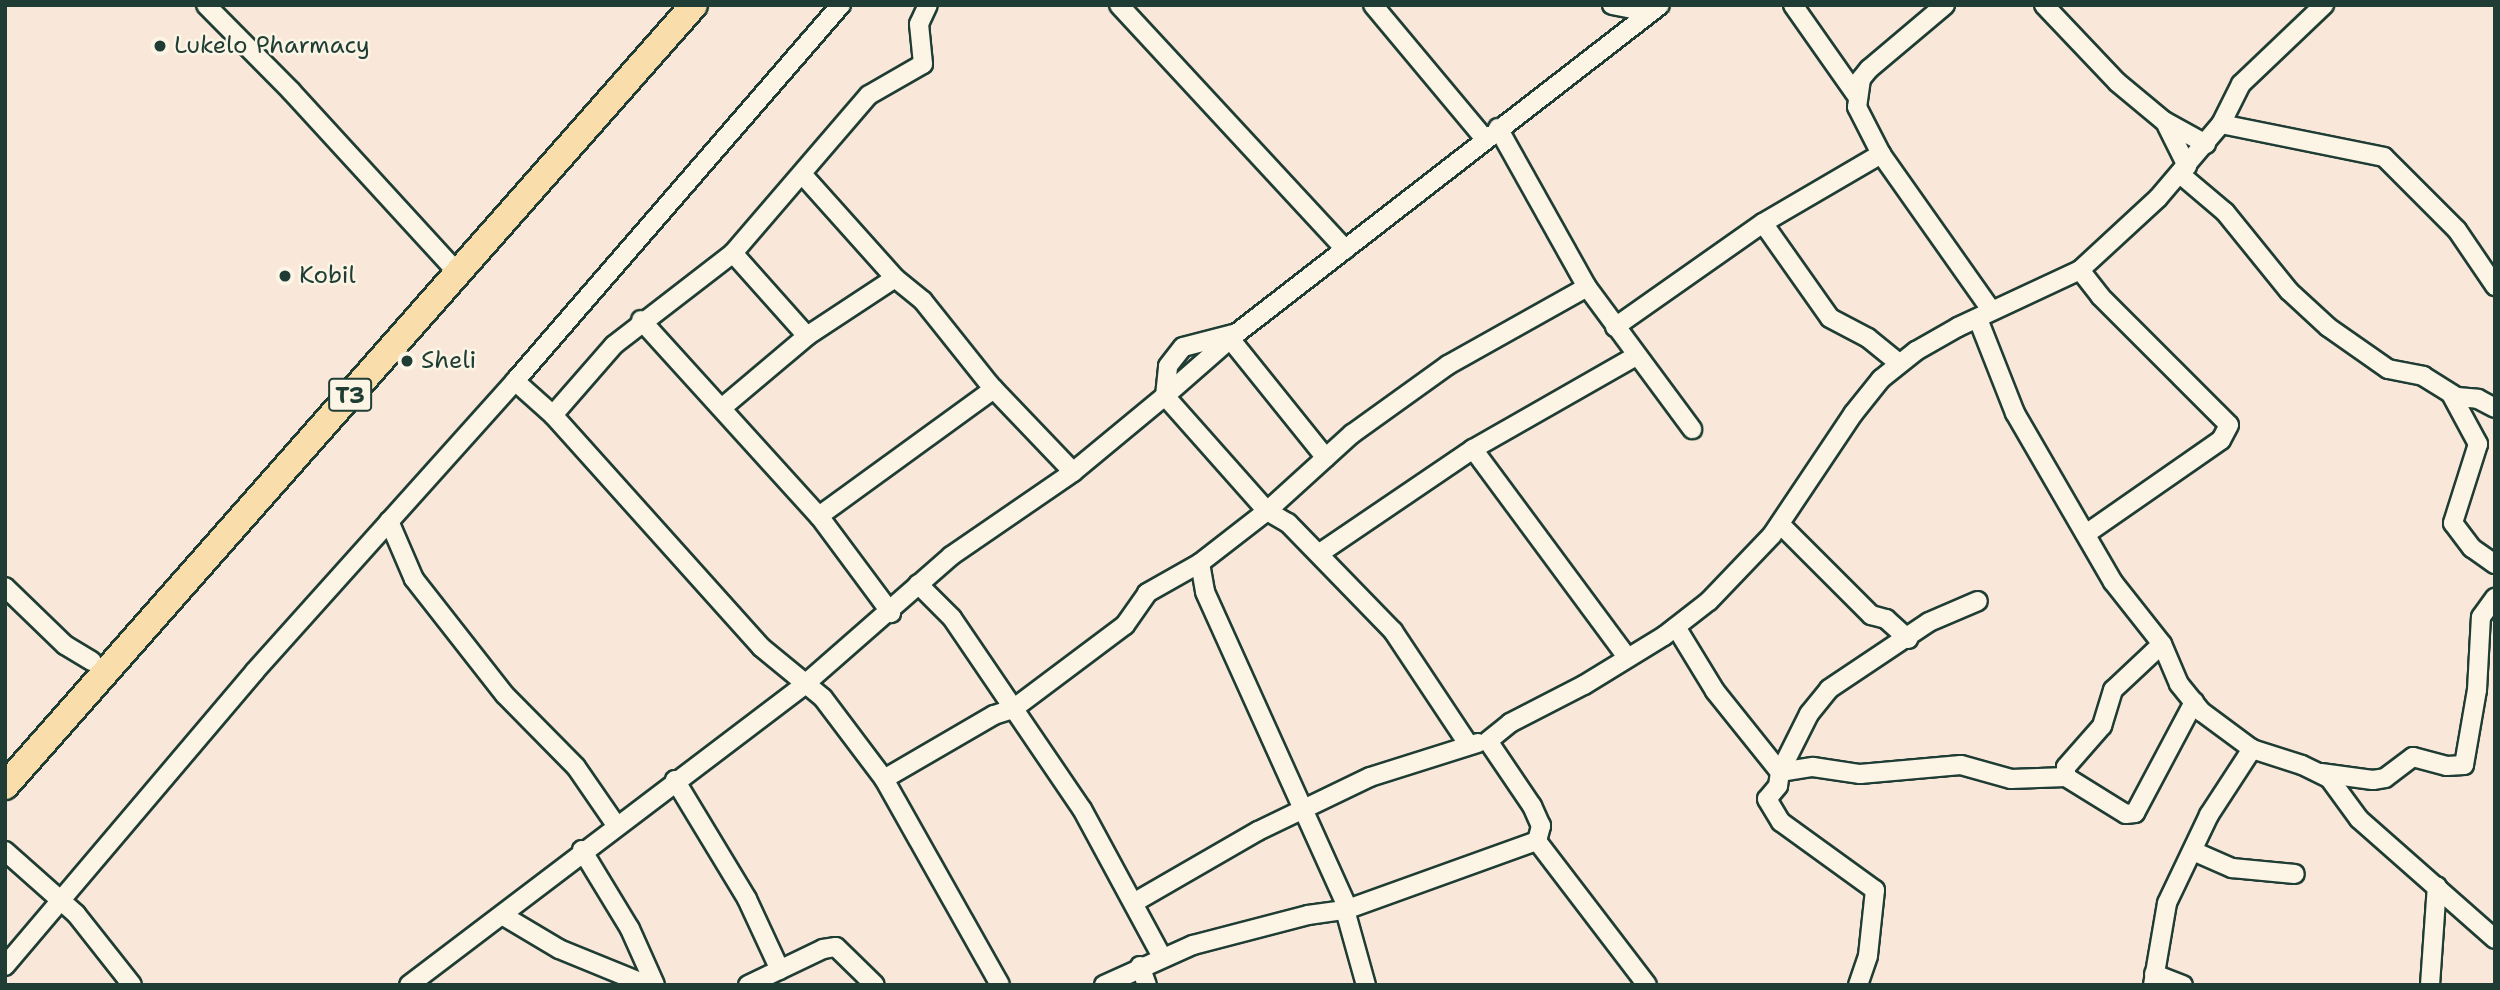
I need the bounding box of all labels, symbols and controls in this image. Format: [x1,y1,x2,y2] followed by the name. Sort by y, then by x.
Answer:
[174,32,370,60] place label: Lukelo Pharmacy
[152,38,168,54] marker: Lukelo Pharmacy
[299,262,356,290] place label: Kobil
[277,268,293,284] marker: Kobil
[421,347,476,375] place label: Sheli
[399,353,415,369] marker: Sheli
[327,376,373,414] road number: T3

